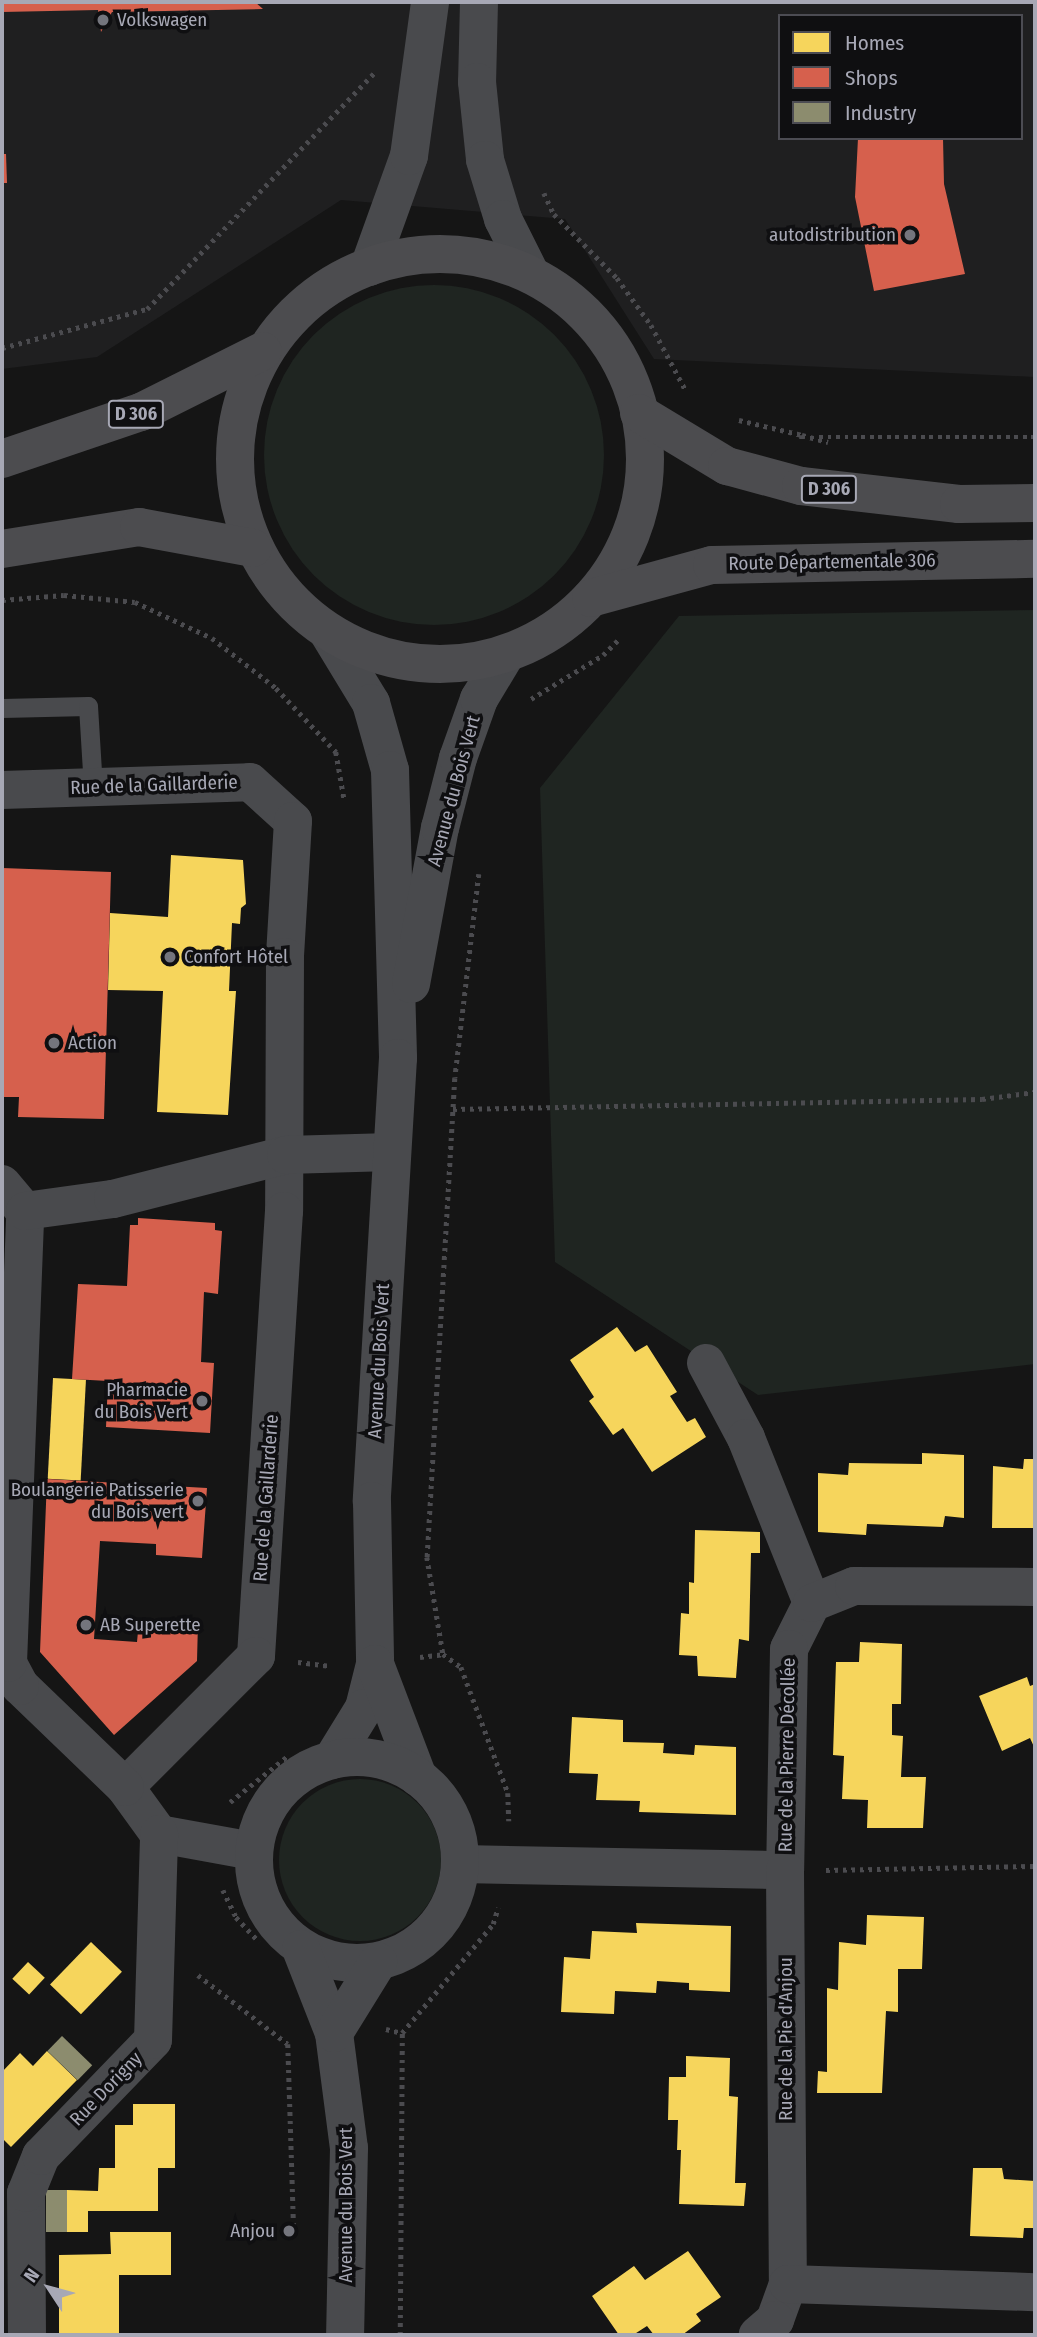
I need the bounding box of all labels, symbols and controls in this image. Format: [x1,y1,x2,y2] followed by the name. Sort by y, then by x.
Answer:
[117,9,207,31] place label: Volkswagen
[95,12,111,28] marker: Volkswagen
[778,14,1023,140] legend
[845,30,904,56] text: Homes
[845,65,898,91] text: Shops
[845,100,916,126] text: Industry
[769,224,896,246] place label: autodistribution
[902,227,918,243] marker: autodistribution
[106,400,166,428] road number: D 306
[799,475,859,504] road number: D 306
[728,549,936,575] street label: Route Départementale 306
[423,713,485,869] street label: Avenue du Bois Vert
[70,771,238,799] street label: Rue de la Gaillarderie
[184,946,288,968] place label: Confort Hôtel
[162,949,178,965] marker: Confort Hôtel
[68,1032,117,1054] place label: Action
[46,1035,62,1051] marker: Action
[364,1283,394,1439] street label: Avenue du Bois Vert
[94,1379,188,1423] place label: Pharmacie du Bois Vert
[194,1393,210,1409] marker: Pharmacie du Bois Vert
[249,1414,283,1582] street label: Rue de la Gaillarderie
[11,1479,184,1523] place label: Boulangerie Patisserie du Bois vert
[190,1493,206,1509] marker: Boulangerie Patisserie du Bois vert
[100,1614,201,1636] place label: AB Superette
[78,1617,94,1633] marker: AB Superette
[774,1658,800,1852] street label: Rue de la Pierre Décollée
[775,1957,797,2121] street label: Rue de la Pie d'Anjou
[65,2047,147,2131] street label: Rue Dorigny
[335,2127,357,2283] street label: Avenue du Bois Vert
[230,2220,275,2242] place label: Anjou
[281,2223,297,2239] marker: Anjou
[14,2253,84,2323] north arrow
[19,2264,44,2287] text: N

